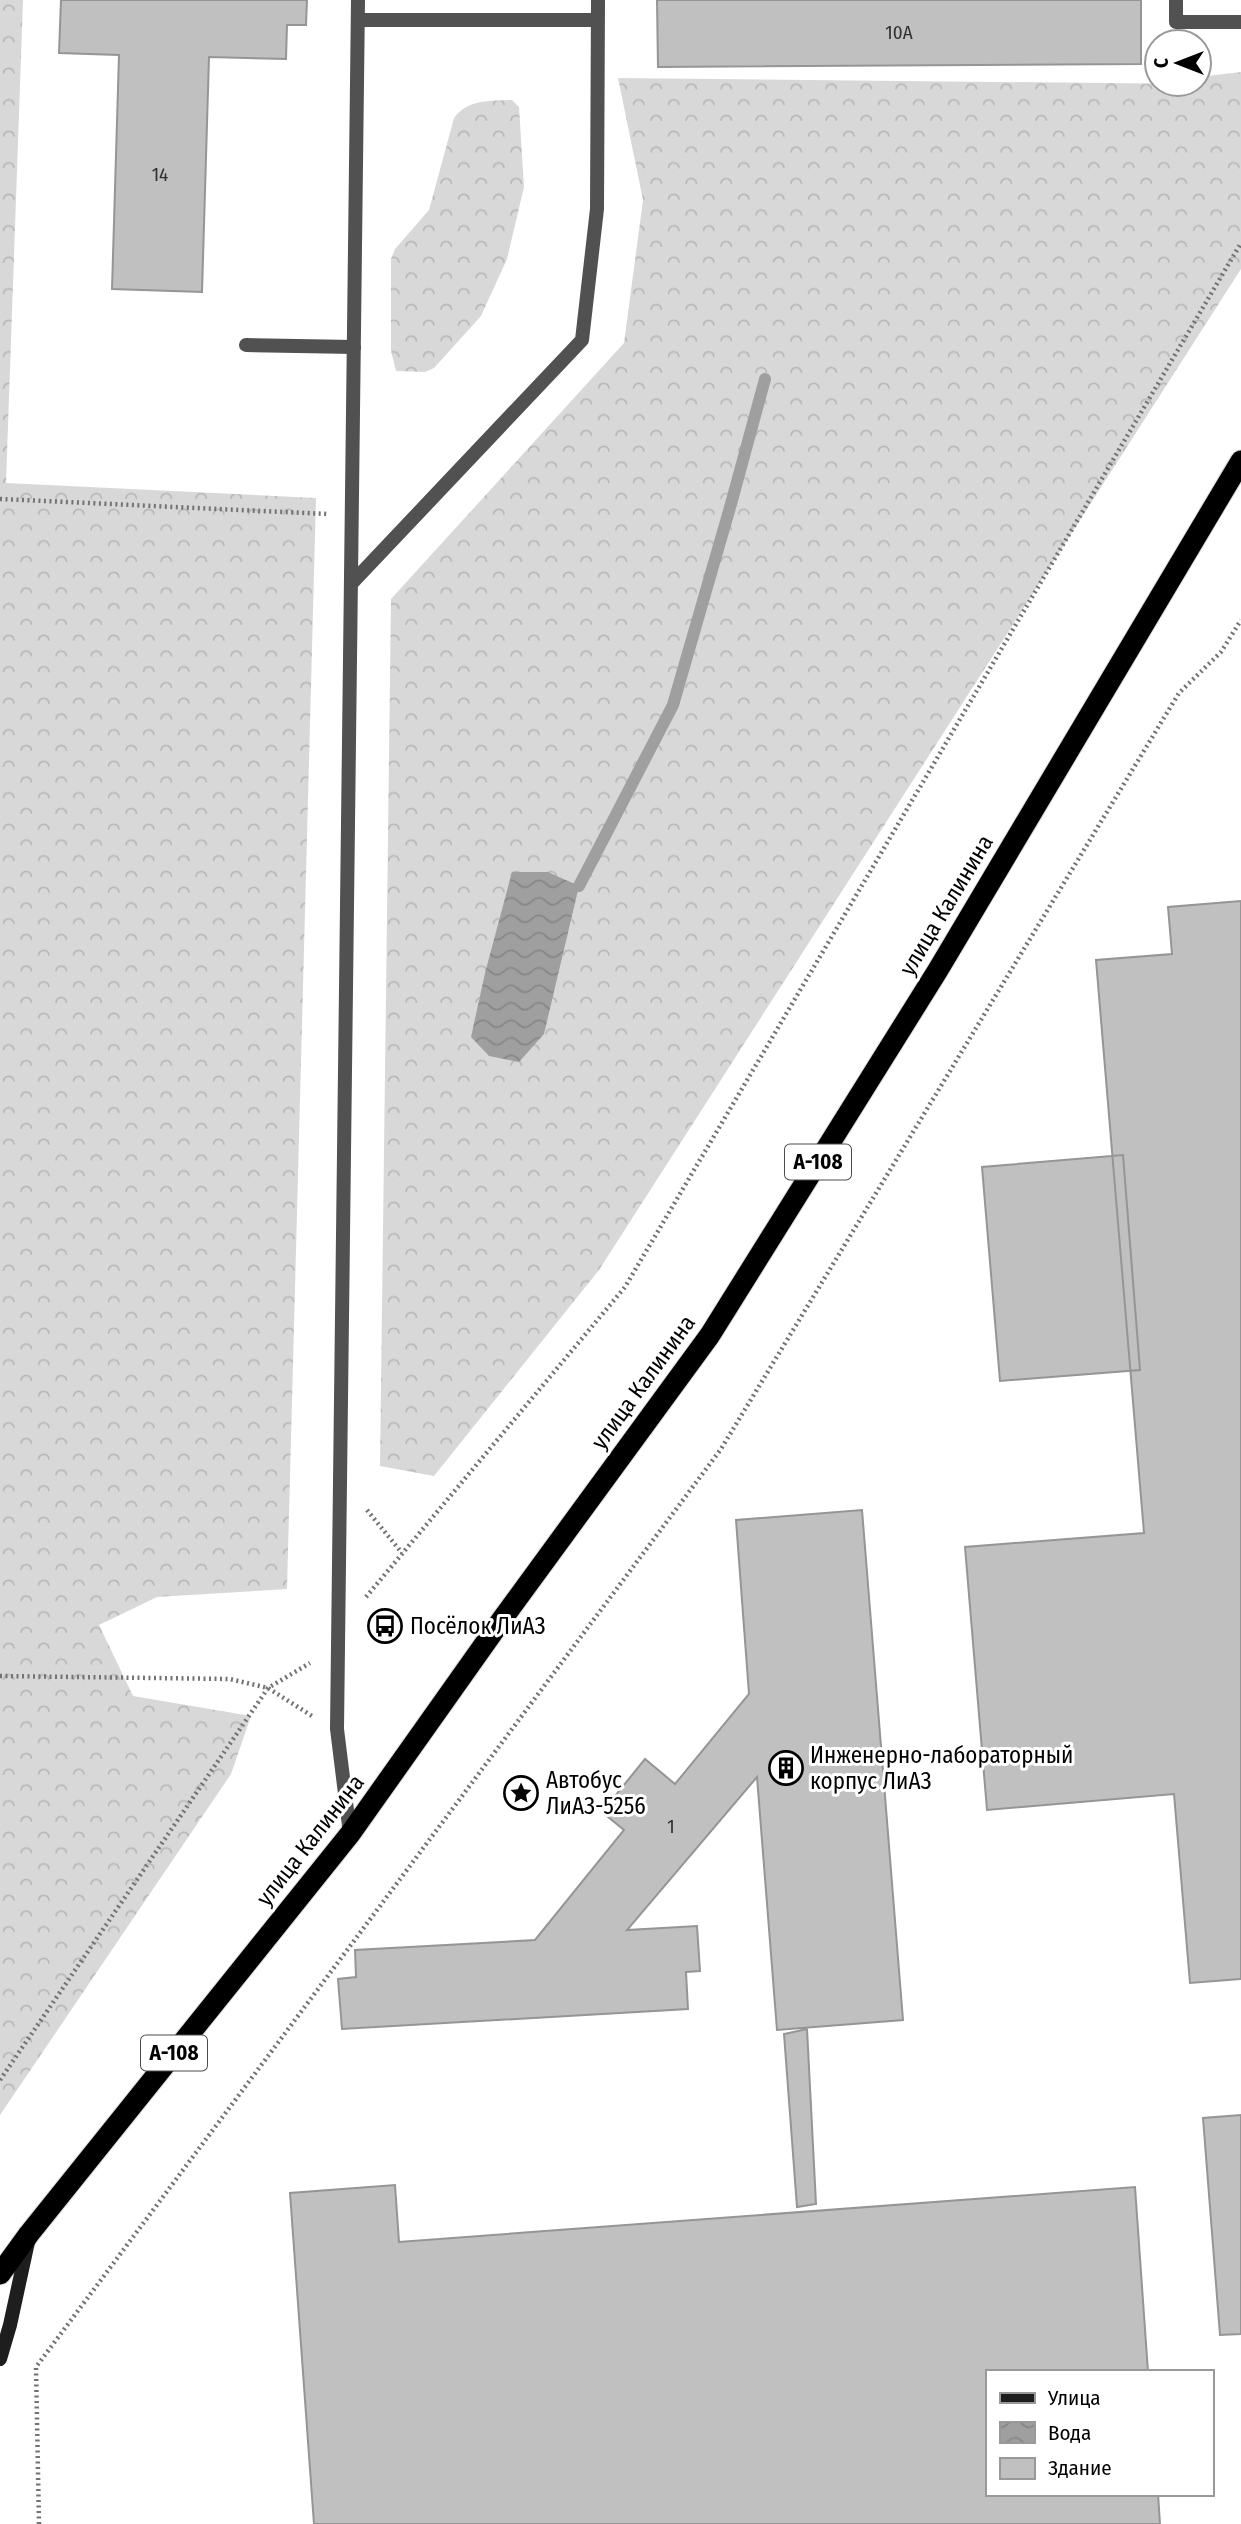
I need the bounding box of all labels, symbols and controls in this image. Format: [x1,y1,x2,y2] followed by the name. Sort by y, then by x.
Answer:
[885,21,913,44] house number: 10А
[1143,28,1213,98] north arrow
[1150,58,1173,68] text: С
[152,163,168,186] house number: 14
[893,830,999,980] street label: улица Калинина
[785,1144,851,1180] road number: А-108
[585,1310,701,1454] street label: улица Калинина
[366,1607,404,1645] bus stop icon: Посёлок ЛиАЗ
[410,1612,546,1640] place label: Посёлок ЛиАЗ
[810,1741,1073,1795] place label: Инженерно-лабораторный корпус ЛиАЗ
[767,1749,805,1787] building icon: Инженерно-лабораторный корпус ЛиАЗ
[546,1766,646,1820] place label: Автобус ЛиАЗ-5256
[250,1769,370,1911] street label: улица Калинина
[502,1774,540,1812] place icon: Автобус ЛиАЗ-5256
[667,1815,675,1838] house number: 1
[141,2036,207,2070] road number: А-108
[986,2370,1213,2496] legend
[1047,2385,1101,2411] text: Улица
[1048,2420,1091,2446] text: Вода
[1048,2455,1112,2481] text: Здание

